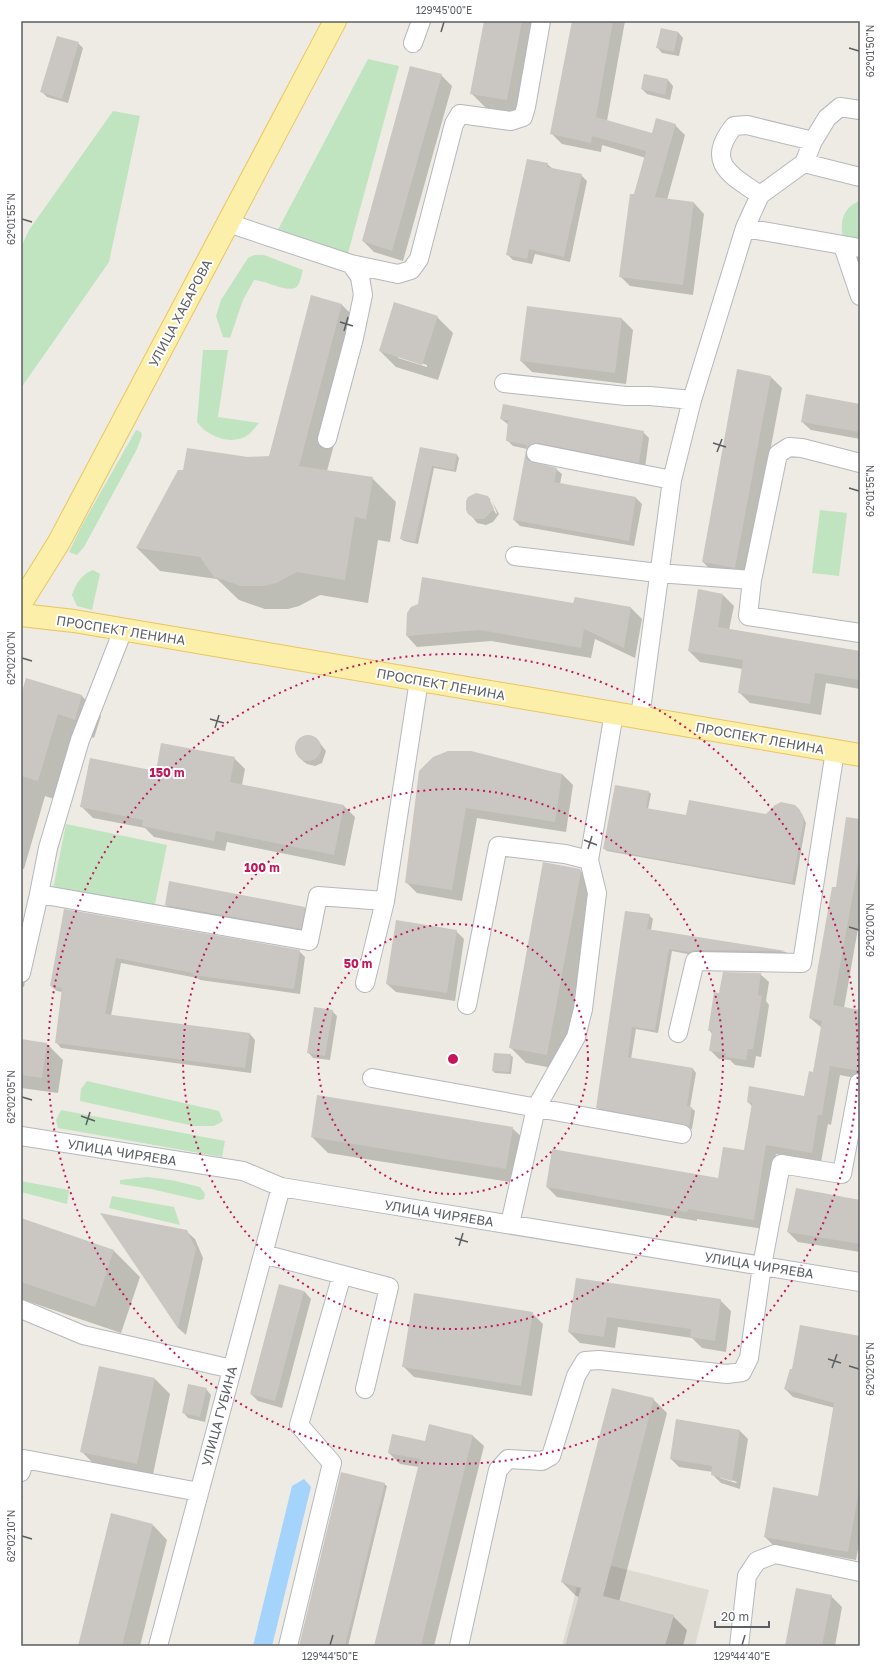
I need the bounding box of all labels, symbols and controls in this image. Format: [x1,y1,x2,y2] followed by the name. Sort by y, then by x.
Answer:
[416,4,472,16] text: 129°45'00"E
[864,25,876,77] text: 62°01'50"N
[5,193,17,245] text: 62°01'55"N
[145,256,215,369] street label: УЛИЦА ХАБАРОВА
[864,465,876,517] text: 62°01'55"N
[55,612,187,648] street label: ПРОСПЕКТ ЛЕНИНА
[5,631,17,685] text: 62°02'00"N
[375,665,507,703] street label: ПРОСПЕКТ ЛЕНИНА
[694,719,826,757] street label: ПРОСПЕКТ ЛЕНИНА
[150,765,184,780] text: 150 m
[244,860,280,875] text: 100 m
[864,903,876,957] text: 62°02'00"N
[344,956,372,971] text: 50 m
[446,1052,460,1066] centre of rings
[5,1070,17,1124] text: 62°02'05"N
[66,1135,178,1169] street label: УЛИЦА ЧИРЯЕВА
[383,1196,495,1230] street label: УЛИЦА ЧИРЯЕВА
[703,1248,815,1282] street label: УЛИЦА ЧИРЯЕВА
[864,1342,876,1396] text: 62°02'05"N
[198,1364,240,1468] street label: УЛИЦА ГУБИНА
[5,1510,17,1562] text: 62°02'10"N
[715,1603,769,1629] scale bar
[721,1609,749,1624] text: 20 m
[302,1650,358,1662] text: 129°44'50"E
[714,1650,770,1662] text: 129°44'40"E

